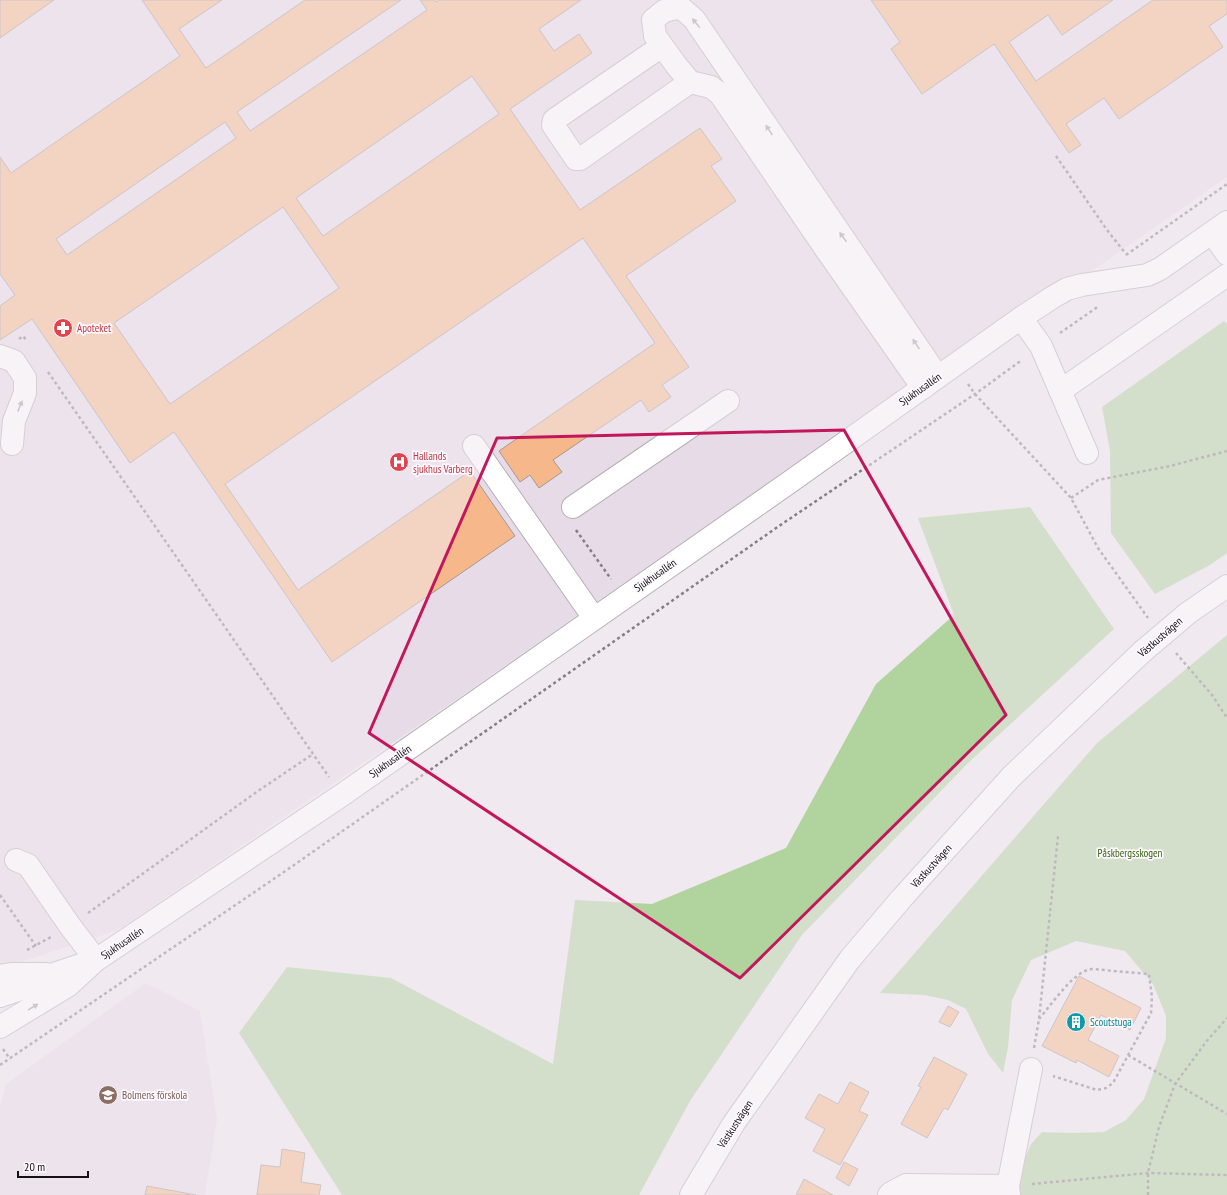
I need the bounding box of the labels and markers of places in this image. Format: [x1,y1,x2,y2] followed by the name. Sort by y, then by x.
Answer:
[52,317,74,339] pharmacy icon: Apoteket
[77,321,111,335] place label: Apoteket
[413,449,473,476] place label: Hallands sjukhus Varberg
[388,451,410,473] hospital icon: Hallands sjukhus Varberg
[1065,1011,1087,1033] building icon: Scoutstuga
[1090,1015,1132,1029] place label: Scoutstuga
[97,1084,119,1106] school or university icon: Bolmens förskola
[122,1088,187,1102] place label: Bolmens förskola

